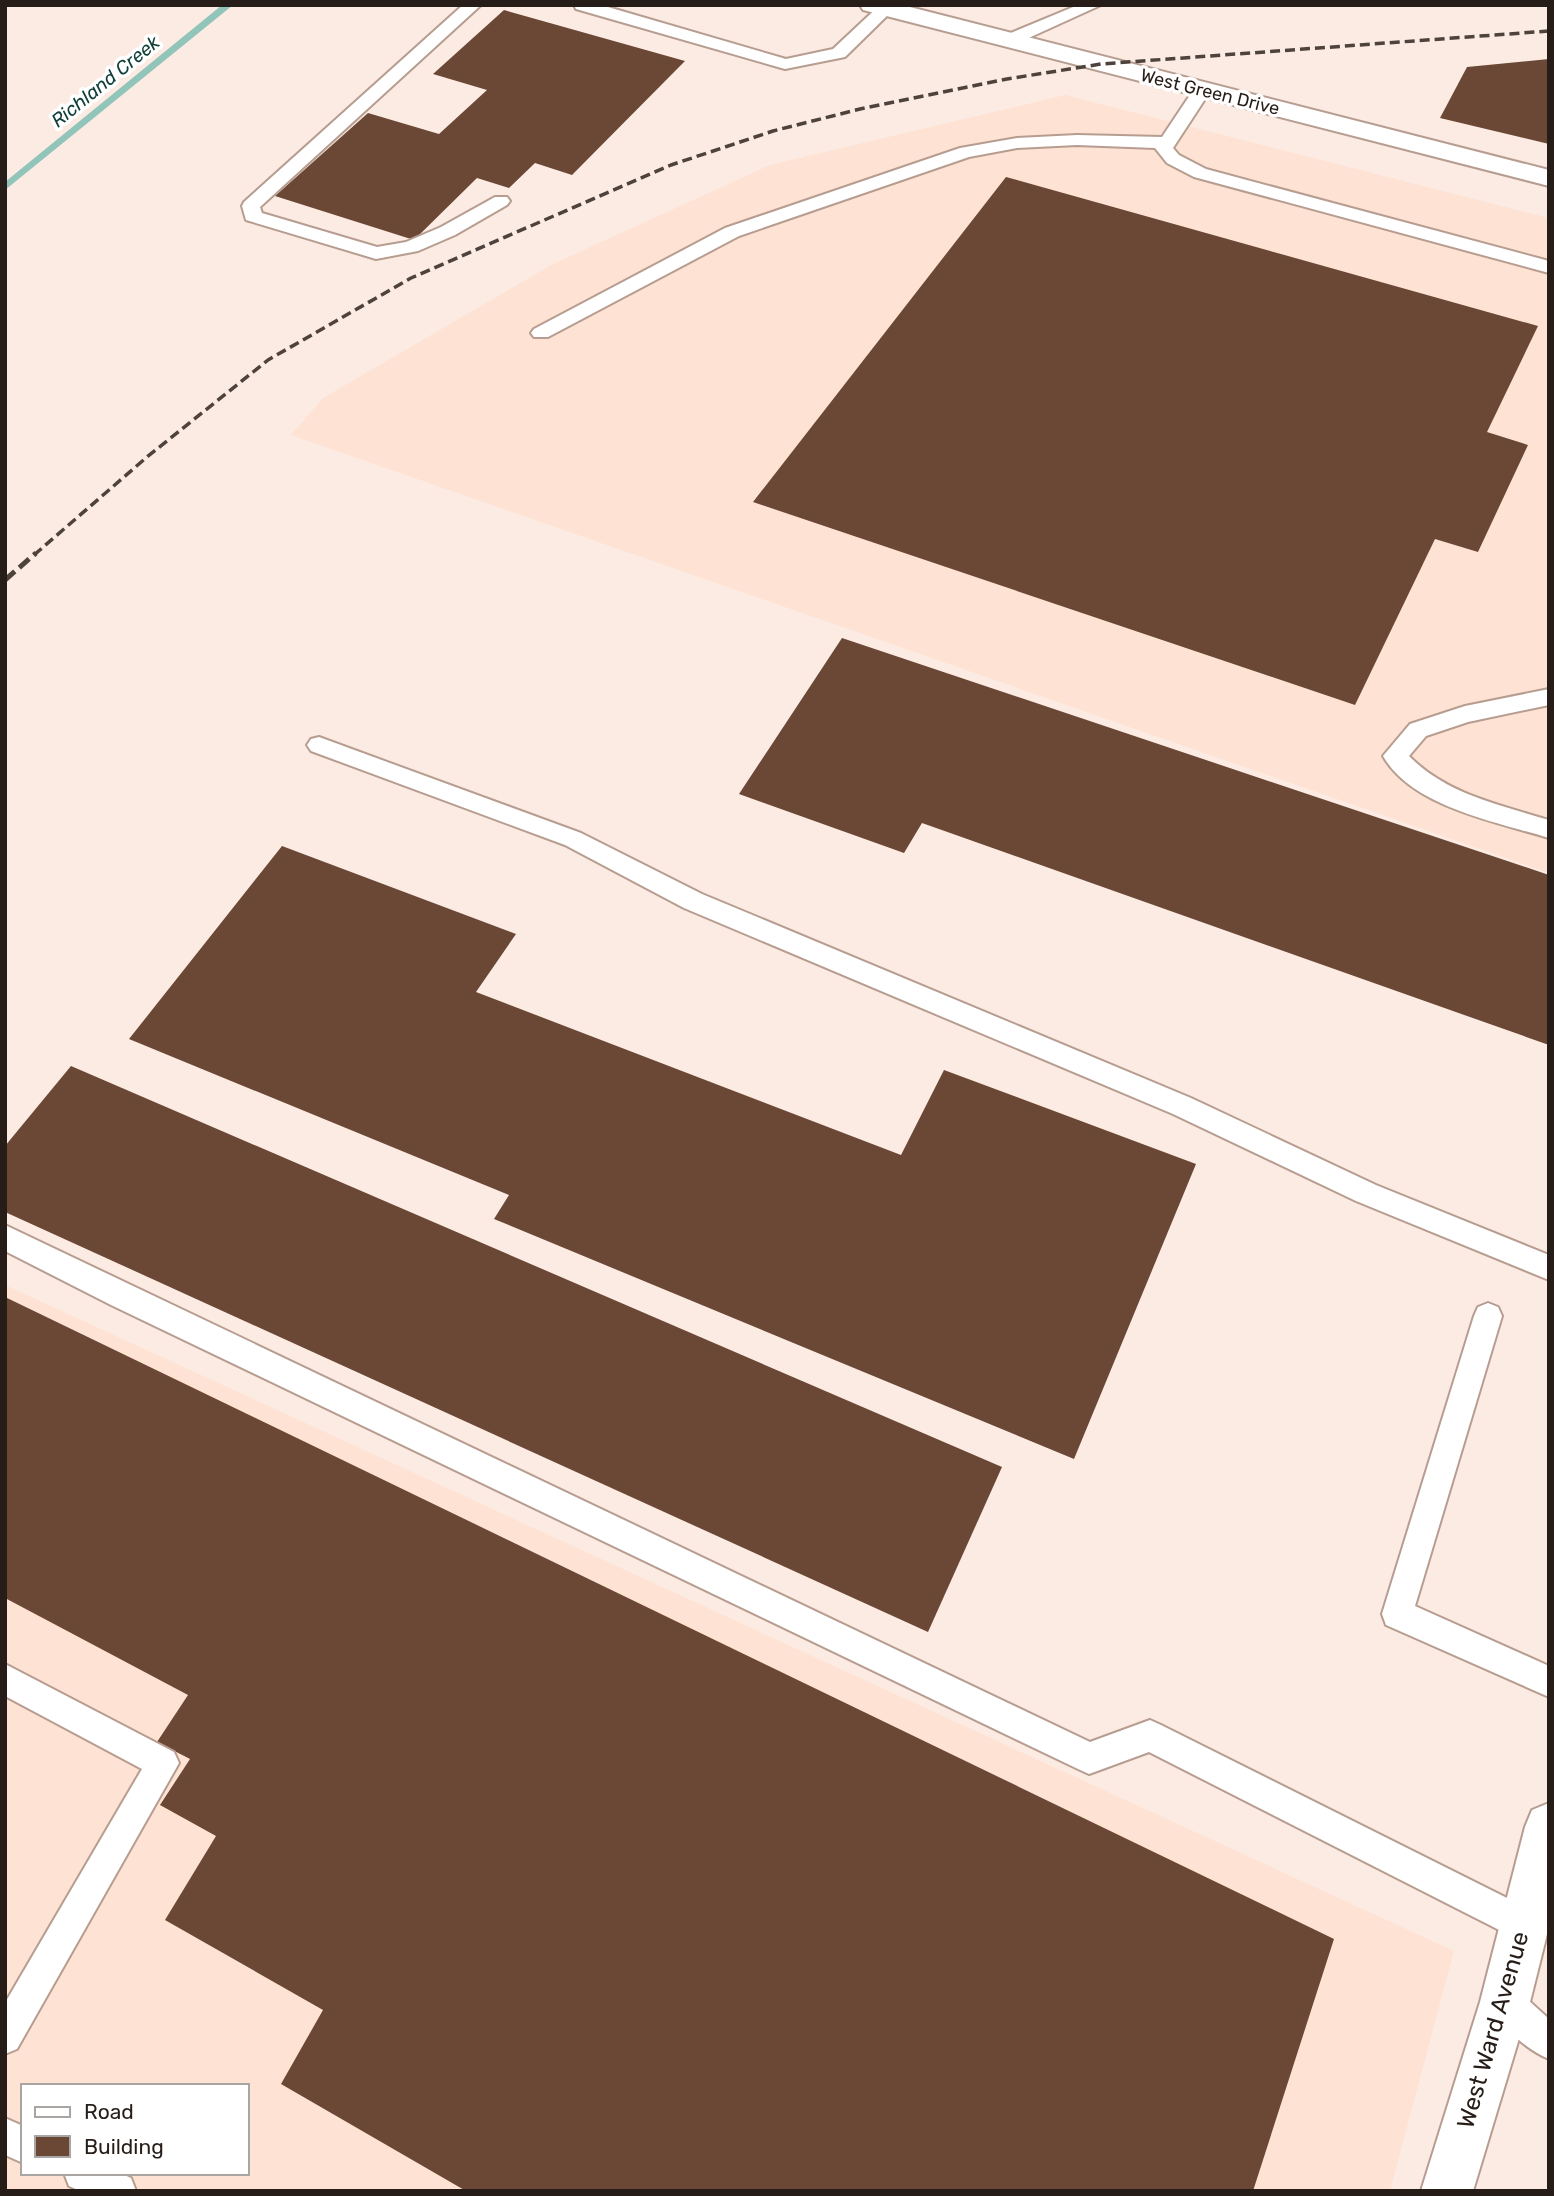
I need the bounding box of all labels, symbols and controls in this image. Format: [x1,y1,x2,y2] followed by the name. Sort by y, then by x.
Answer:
[46,30,164,132] water label: Richland Creek
[1138,64,1282,120] street label: West Green Drive
[1451,1928,1535,2132] street label: West Ward Avenue
[21,2084,248,2175] legend
[84,2099,134,2124] text: Road
[84,2134,164,2159] text: Building

